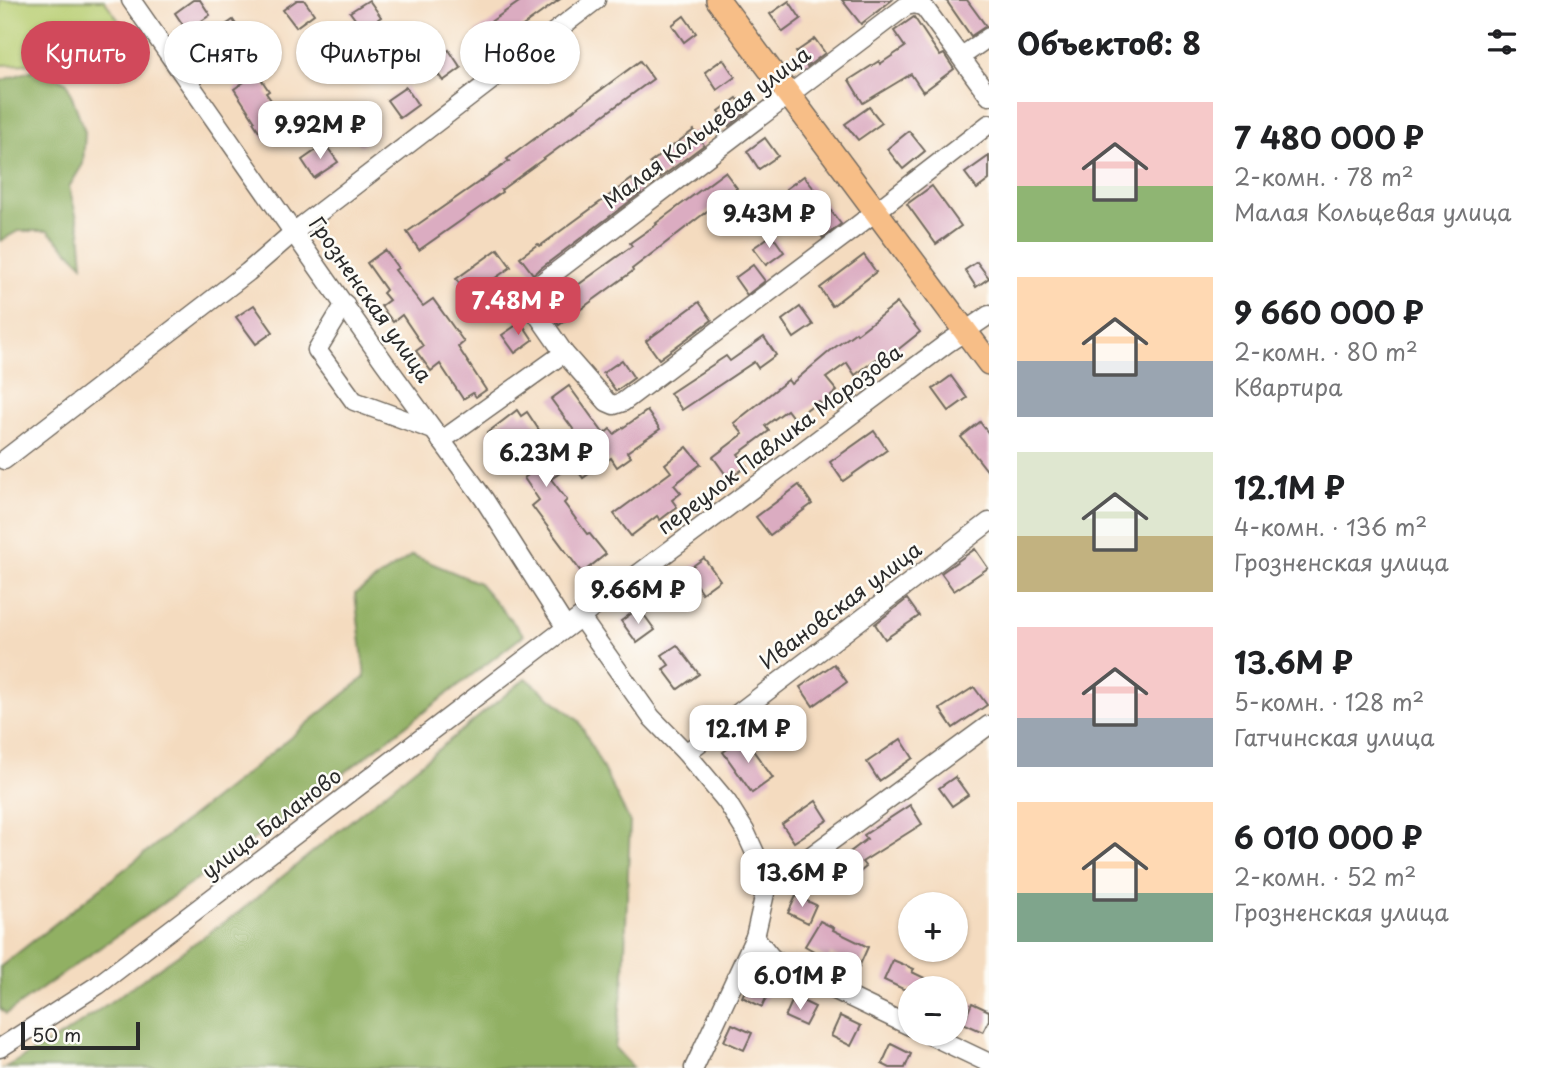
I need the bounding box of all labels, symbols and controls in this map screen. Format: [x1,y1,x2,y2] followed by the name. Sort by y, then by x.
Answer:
[1017,20,1201,65] text: Объектов: 8
[21,21,150,84] chip: Купить
[164,21,282,84] chip: Снять
[296,21,446,84] chip: Фильтры
[460,21,580,84] chip: Новое
[1483,23,1521,61] icon: filters
[595,37,817,215] street label: Малая Кольцевая улица
[255,102,385,161] pin: 9.92M ₽
[274,106,366,141] text: 9.92M ₽
[1234,114,1424,159] text: 7 480 000 ₽
[1073,130,1157,214] icon: home
[1234,159,1414,194] text: 2-комн. · 78 m²
[704,190,834,250] pin: 9.43M ₽
[1234,194,1511,229] text: Малая Кольцевая улица
[723,195,815,230] text: 9.43M ₽
[302,209,441,389] street label: Грозненская улица
[453,278,583,337] pin: 7.48M ₽
[471,282,565,317] text: 7.48M ₽
[1234,289,1424,334] text: 9 660 000 ₽
[1073,305,1157,389] icon: home
[1234,334,1418,369] text: 2-комн. · 80 m²
[649,335,908,541] street label: переулок Павлика Морозова
[1234,369,1342,404] text: Квартира
[481,430,611,489] pin: 6.23M ₽
[499,434,593,469] text: 6.23M ₽
[1234,464,1345,509] text: 12.1M ₽
[1073,480,1157,564] icon: home
[1234,509,1427,544] text: 4-комн. · 136 m²
[752,532,928,676] street label: Ивановская улица
[1234,544,1449,579] text: Грозненская улица
[573,566,703,626] pin: 9.66M ₽
[591,571,685,606] text: 9.66M ₽
[1234,639,1353,684] text: 13.6M ₽
[1073,655,1157,739] icon: home
[1234,684,1424,719] text: 5-комн. · 128 m²
[683,706,813,765] pin: 12.1M ₽
[705,710,791,745] text: 12.1M ₽
[1234,719,1434,754] text: Гатчинская улица
[194,759,348,886] street label: улица Баланово
[1234,814,1422,859] text: 6 010 000 ₽
[1073,830,1157,914] icon: home
[737,850,867,909] pin: 13.6M ₽
[756,854,848,889] text: 13.6M ₽
[1234,859,1416,894] text: 2-комн. · 52 m²
[898,892,968,1046] map controls
[898,892,968,962] button: +
[1234,894,1449,929] text: Грозненская улица
[735,953,865,1012] pin: 6.01M ₽
[754,957,846,992] text: 6.01M ₽
[898,976,968,1046] button: −
[21,1019,140,1051] scale bar
[32,1020,81,1048] text: 50 m

